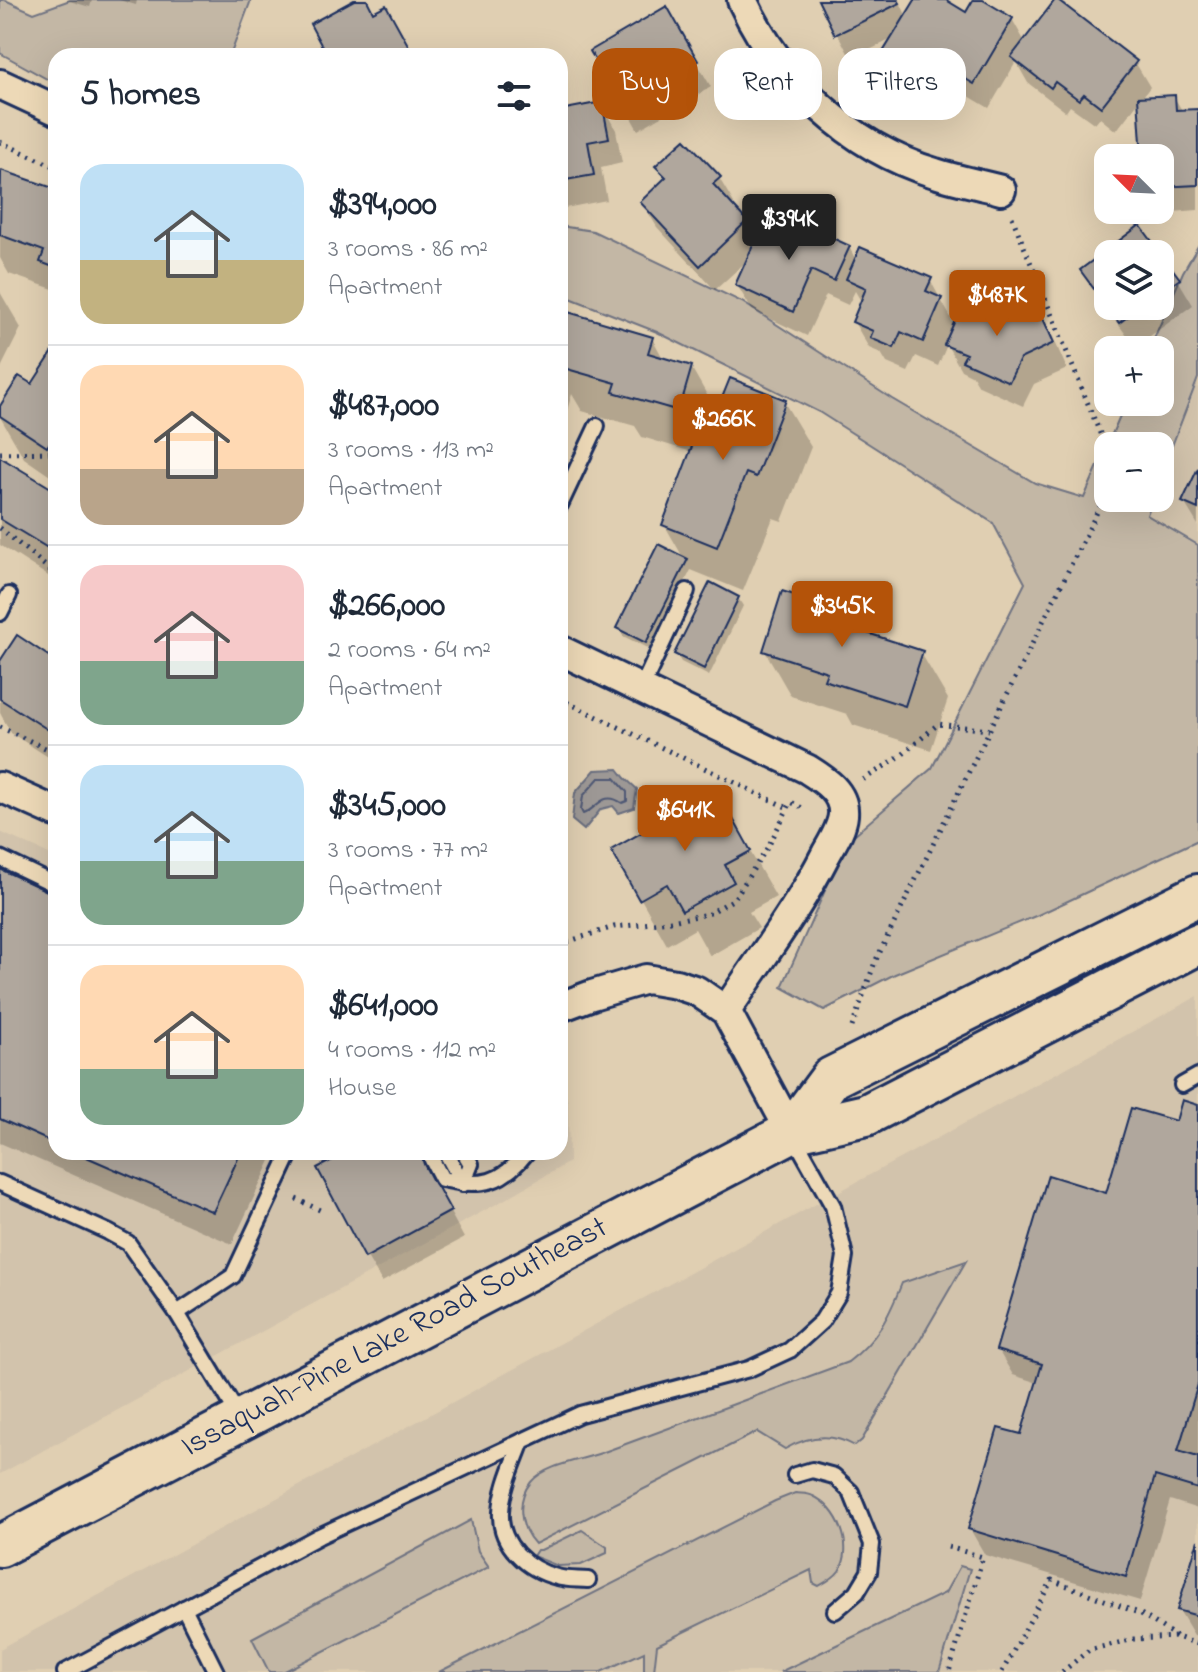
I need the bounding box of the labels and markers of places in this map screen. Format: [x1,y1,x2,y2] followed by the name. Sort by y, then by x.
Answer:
[733,194,845,262] pin: $394K
[941,270,1053,338] pin: $487K
[667,394,779,462] pin: $266K
[786,581,898,649] pin: $345K
[629,785,741,853] pin: $641K

